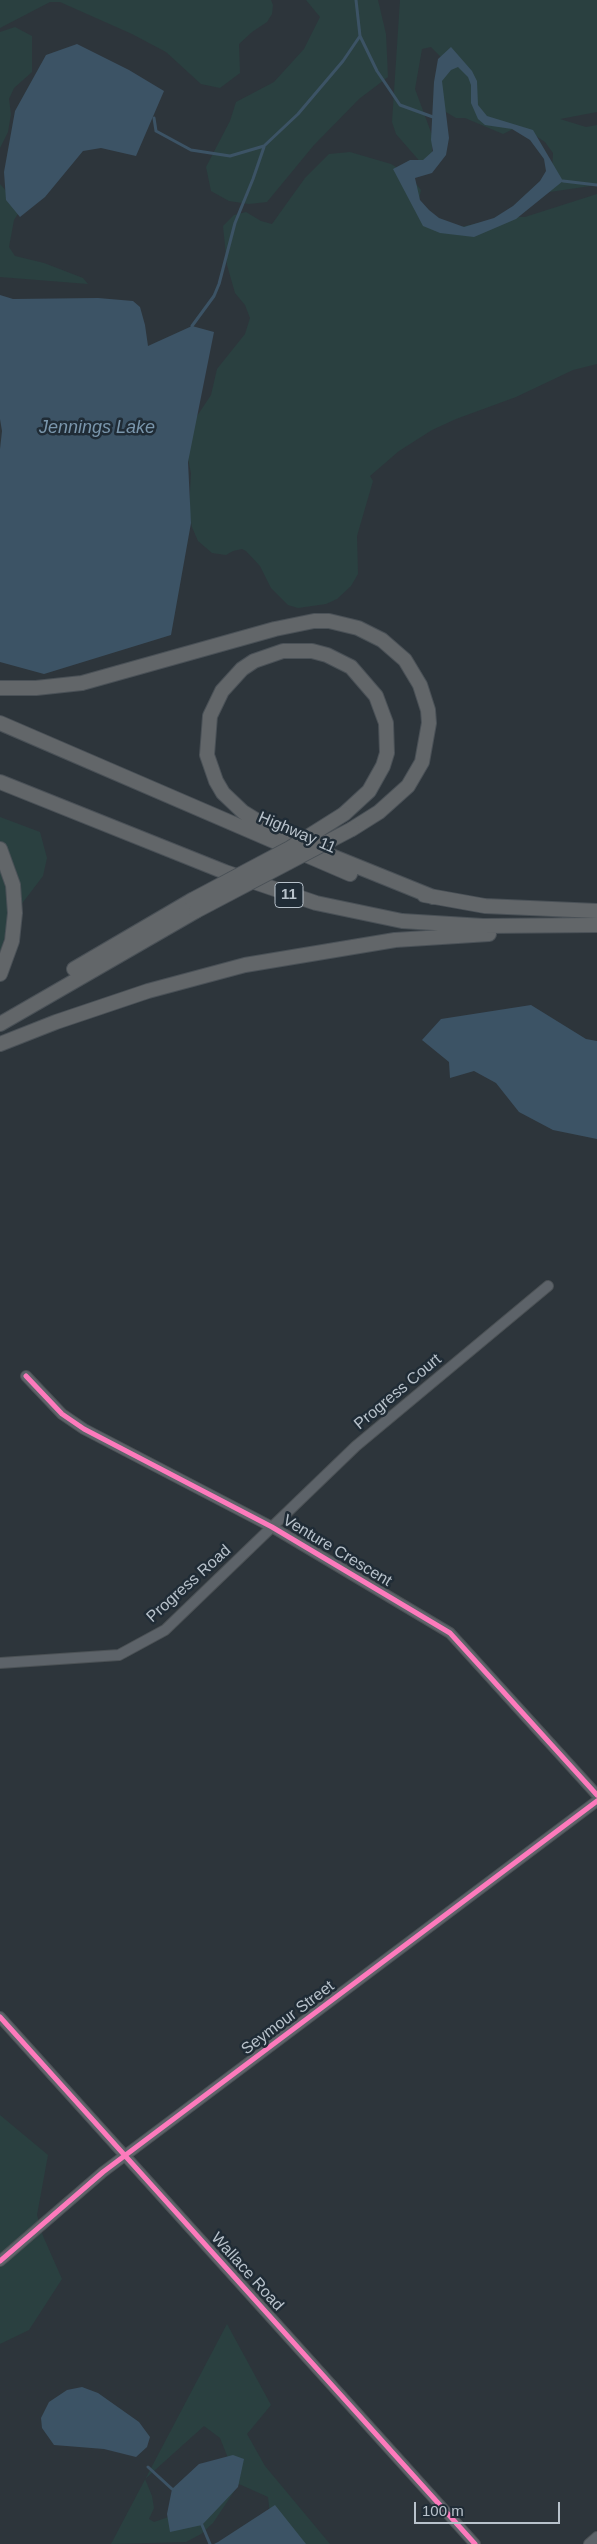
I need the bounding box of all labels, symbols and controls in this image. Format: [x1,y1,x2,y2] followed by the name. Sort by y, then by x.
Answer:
[39,417,155,439] water label: Jennings Lake
[255,808,339,858] street label: Highway 11
[275,882,303,908] road number: 11
[351,1350,445,1434] street label: Progress Court
[279,1511,395,1591] street label: Venture Crescent
[143,1541,235,1627] street label: Progress Road
[238,1977,338,2059] street label: Seymour Street
[207,2229,287,2315] street label: Wallace Road
[417,2492,563,2524] scale bar
[422,2502,464,2519] text: 100 m

